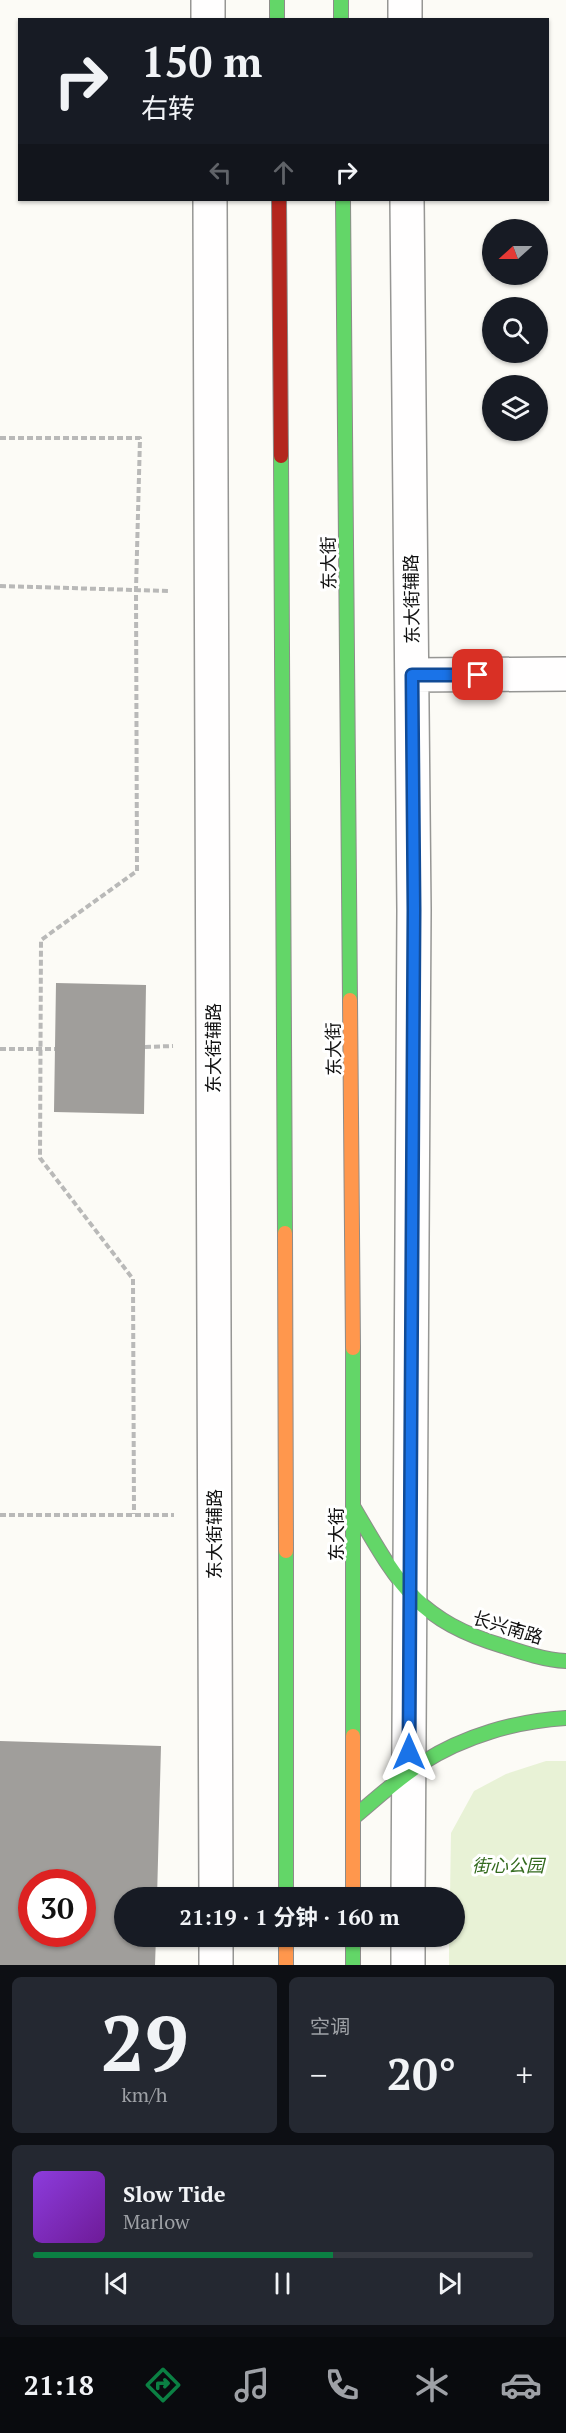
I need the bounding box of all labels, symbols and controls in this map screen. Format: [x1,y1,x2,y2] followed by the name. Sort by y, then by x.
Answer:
[141,33,262,89] text: 150 m
[42,42,120,120] icon: right
[141,90,195,126] text: 右转
[204,156,237,189] icon: left
[267,156,300,189] icon: ahead
[330,156,363,189] icon: right
[482,219,548,285] north arrow
[482,219,548,441] map controls
[482,297,548,363] button: search
[482,375,548,441] button: layers
[316,536,340,590] street label: 东大街
[398,554,424,644] street label: 东大街辅路
[452,649,503,700] pin
[461,658,494,691] icon: arrive
[201,1003,225,1093] street label: 东大街辅路
[321,1022,345,1076] street label: 东大街
[202,1489,226,1579] street label: 东大街辅路
[324,1507,348,1561] street label: 东大街
[470,1605,546,1649] street label: 长兴南路
[377,1720,441,1784] position arrow
[472,1853,547,1877] park label: 街心公园
[18,1869,96,1947] speed limit sign: 30
[180,1902,399,1931] text: 21:19 · 1 分钟 · 160 m
[100,1990,189,2093] text: 29
[310,2013,350,2040] text: 空调
[387,2043,456,2103] text: 20°
[310,2053,328,2096] text: −
[515,2053,533,2096] text: +
[121,2081,168,2108] text: km/h
[123,2179,226,2208] text: Slow Tide
[123,2208,190,2235] text: Marlow
[100,2267,133,2300] icon: previous
[266,2267,299,2300] icon: pause
[433,2267,466,2300] icon: next
[142,2364,184,2406] icon: directions
[231,2364,273,2406] icon: music
[321,2364,363,2406] icon: phone
[411,2364,453,2406] icon: climate
[500,2364,542,2406] icon: car
[24,2367,94,2403] text: 21:18

